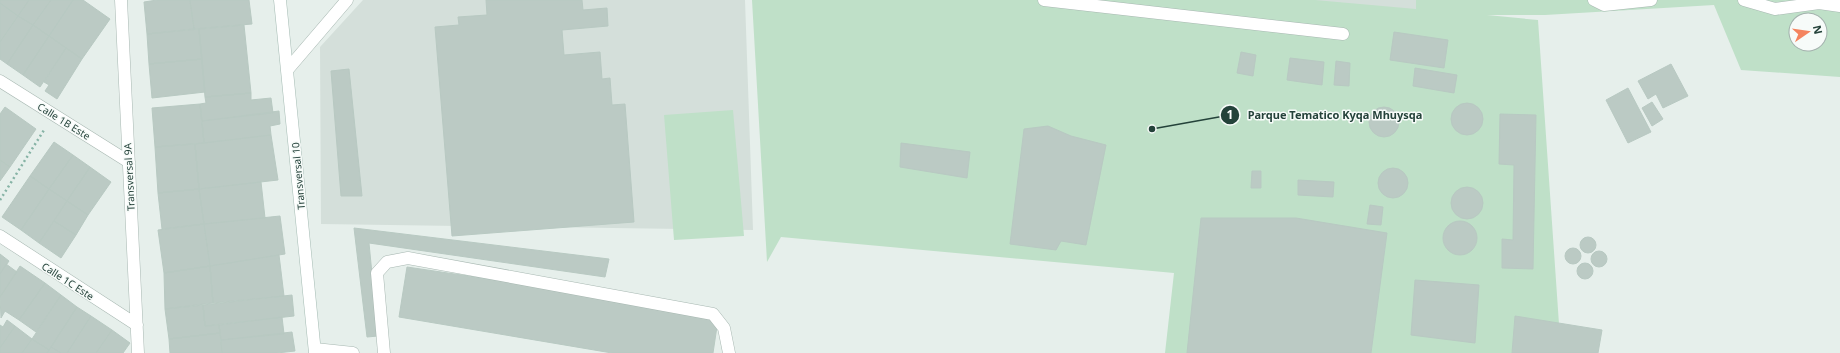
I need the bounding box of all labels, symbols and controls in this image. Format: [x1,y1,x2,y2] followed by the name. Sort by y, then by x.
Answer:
[1788,12,1828,52] north arrow
[1810,24,1827,36] text: N
[35,99,93,143] street label: Calle 1B Este
[1220,104,1430,127] callout: Parque Tematico Kyqa Mhuysqa
[1227,106,1233,123] text: 1
[1248,107,1422,122] text: Parque Tematico Kyqa Mhuysqa
[120,142,138,211] street label: Transversal 9A
[288,142,308,210] street label: Transversal 10
[39,259,97,303] street label: Calle 1C Este

